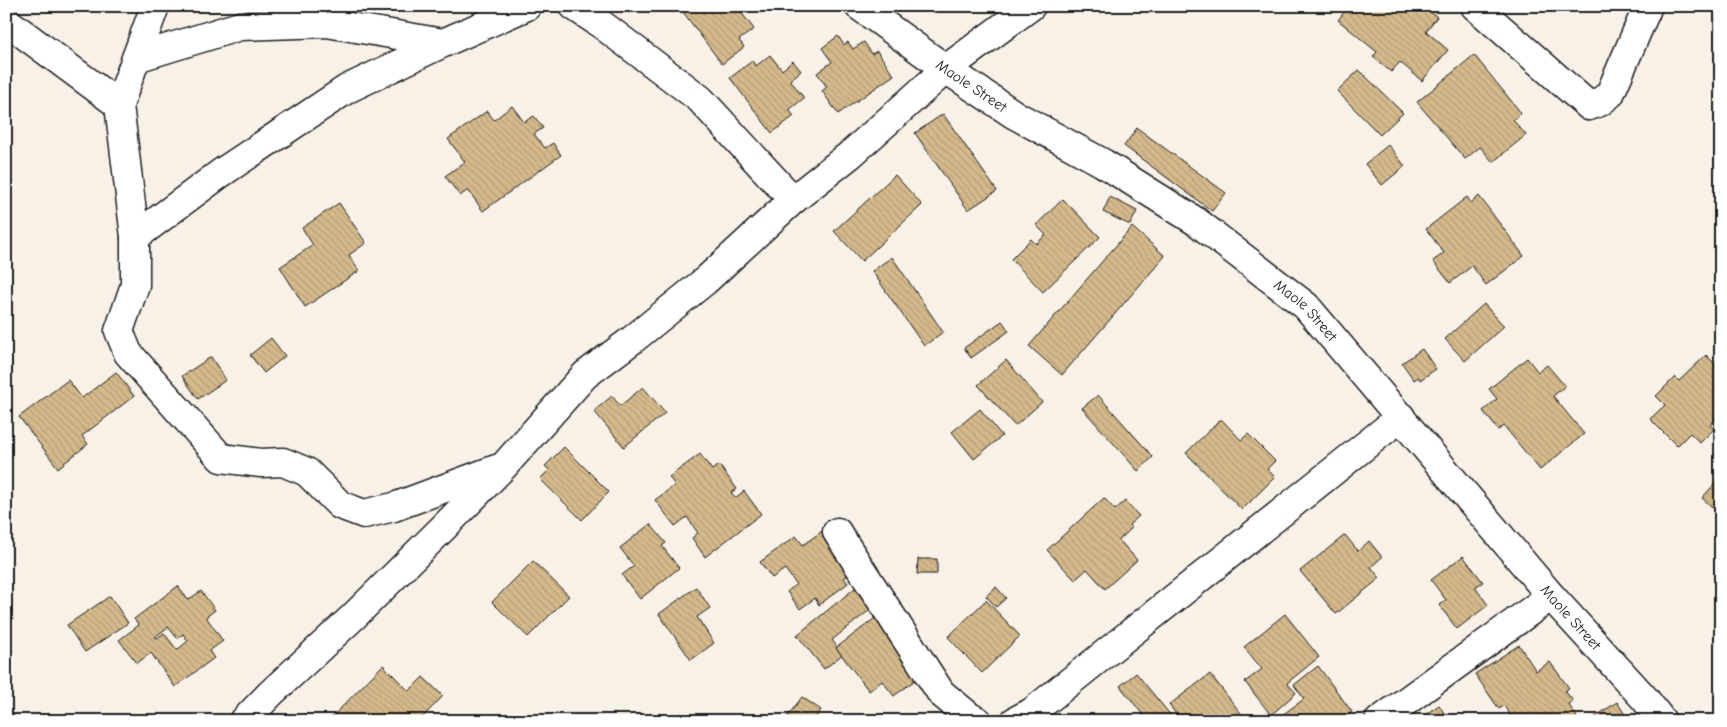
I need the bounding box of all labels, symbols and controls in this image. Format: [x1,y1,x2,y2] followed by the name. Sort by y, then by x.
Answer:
[932,56,1011,116] street label: Maole Street
[1270,276,1342,346] street label: Maole Street
[1537,581,1605,654] street label: Maole Street

